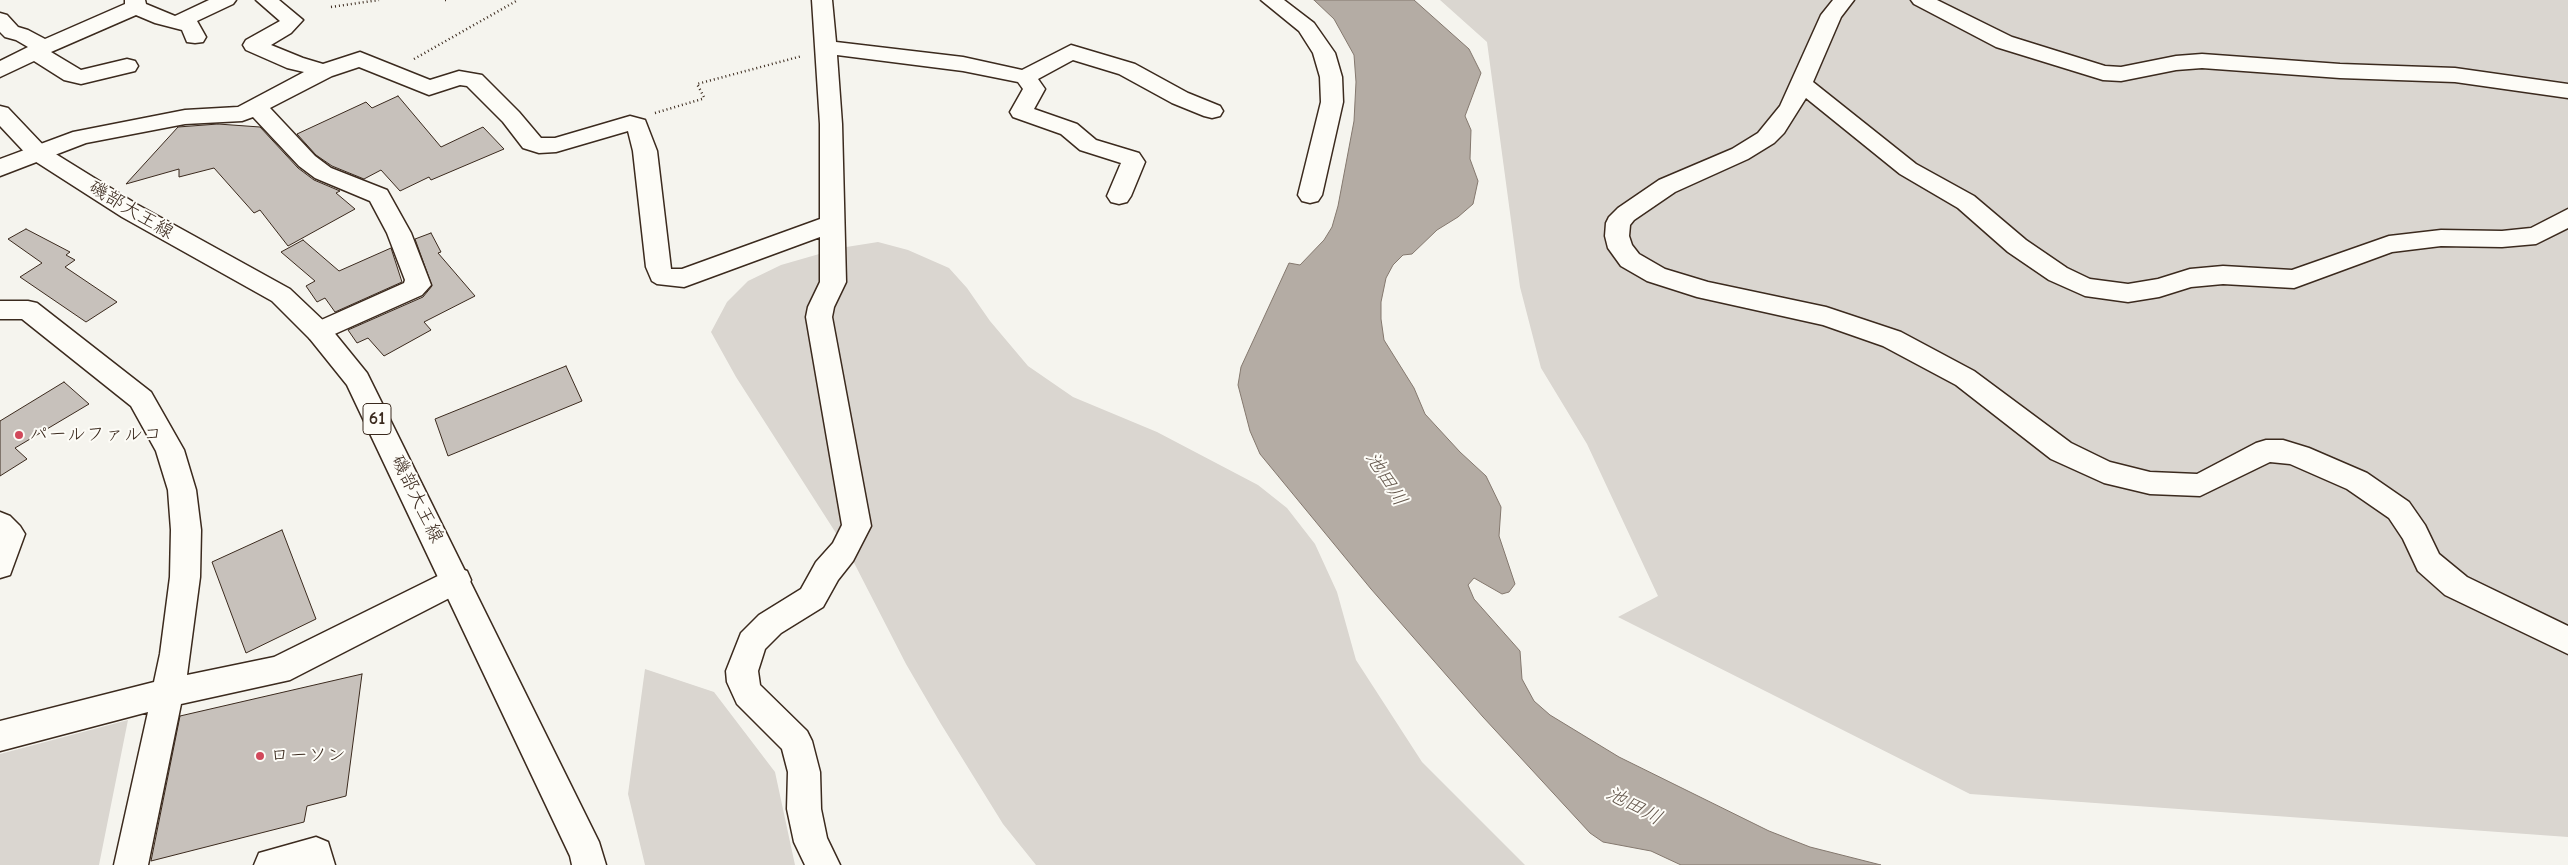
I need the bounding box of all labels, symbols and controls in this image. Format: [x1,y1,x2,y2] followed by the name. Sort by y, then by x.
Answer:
[84,176,178,244] street label: 磯部大王線
[363,404,391,434] road number: 61
[29,424,162,446] place label: パールファルコ
[13,429,25,441] marker: パールファルコ
[1360,447,1412,511] water label: 池田川
[386,451,448,547] street label: 磯部大王線
[270,745,346,767] place label: ローソン
[254,750,266,762] marker: ローソン
[1602,781,1666,831] water label: 池田川

